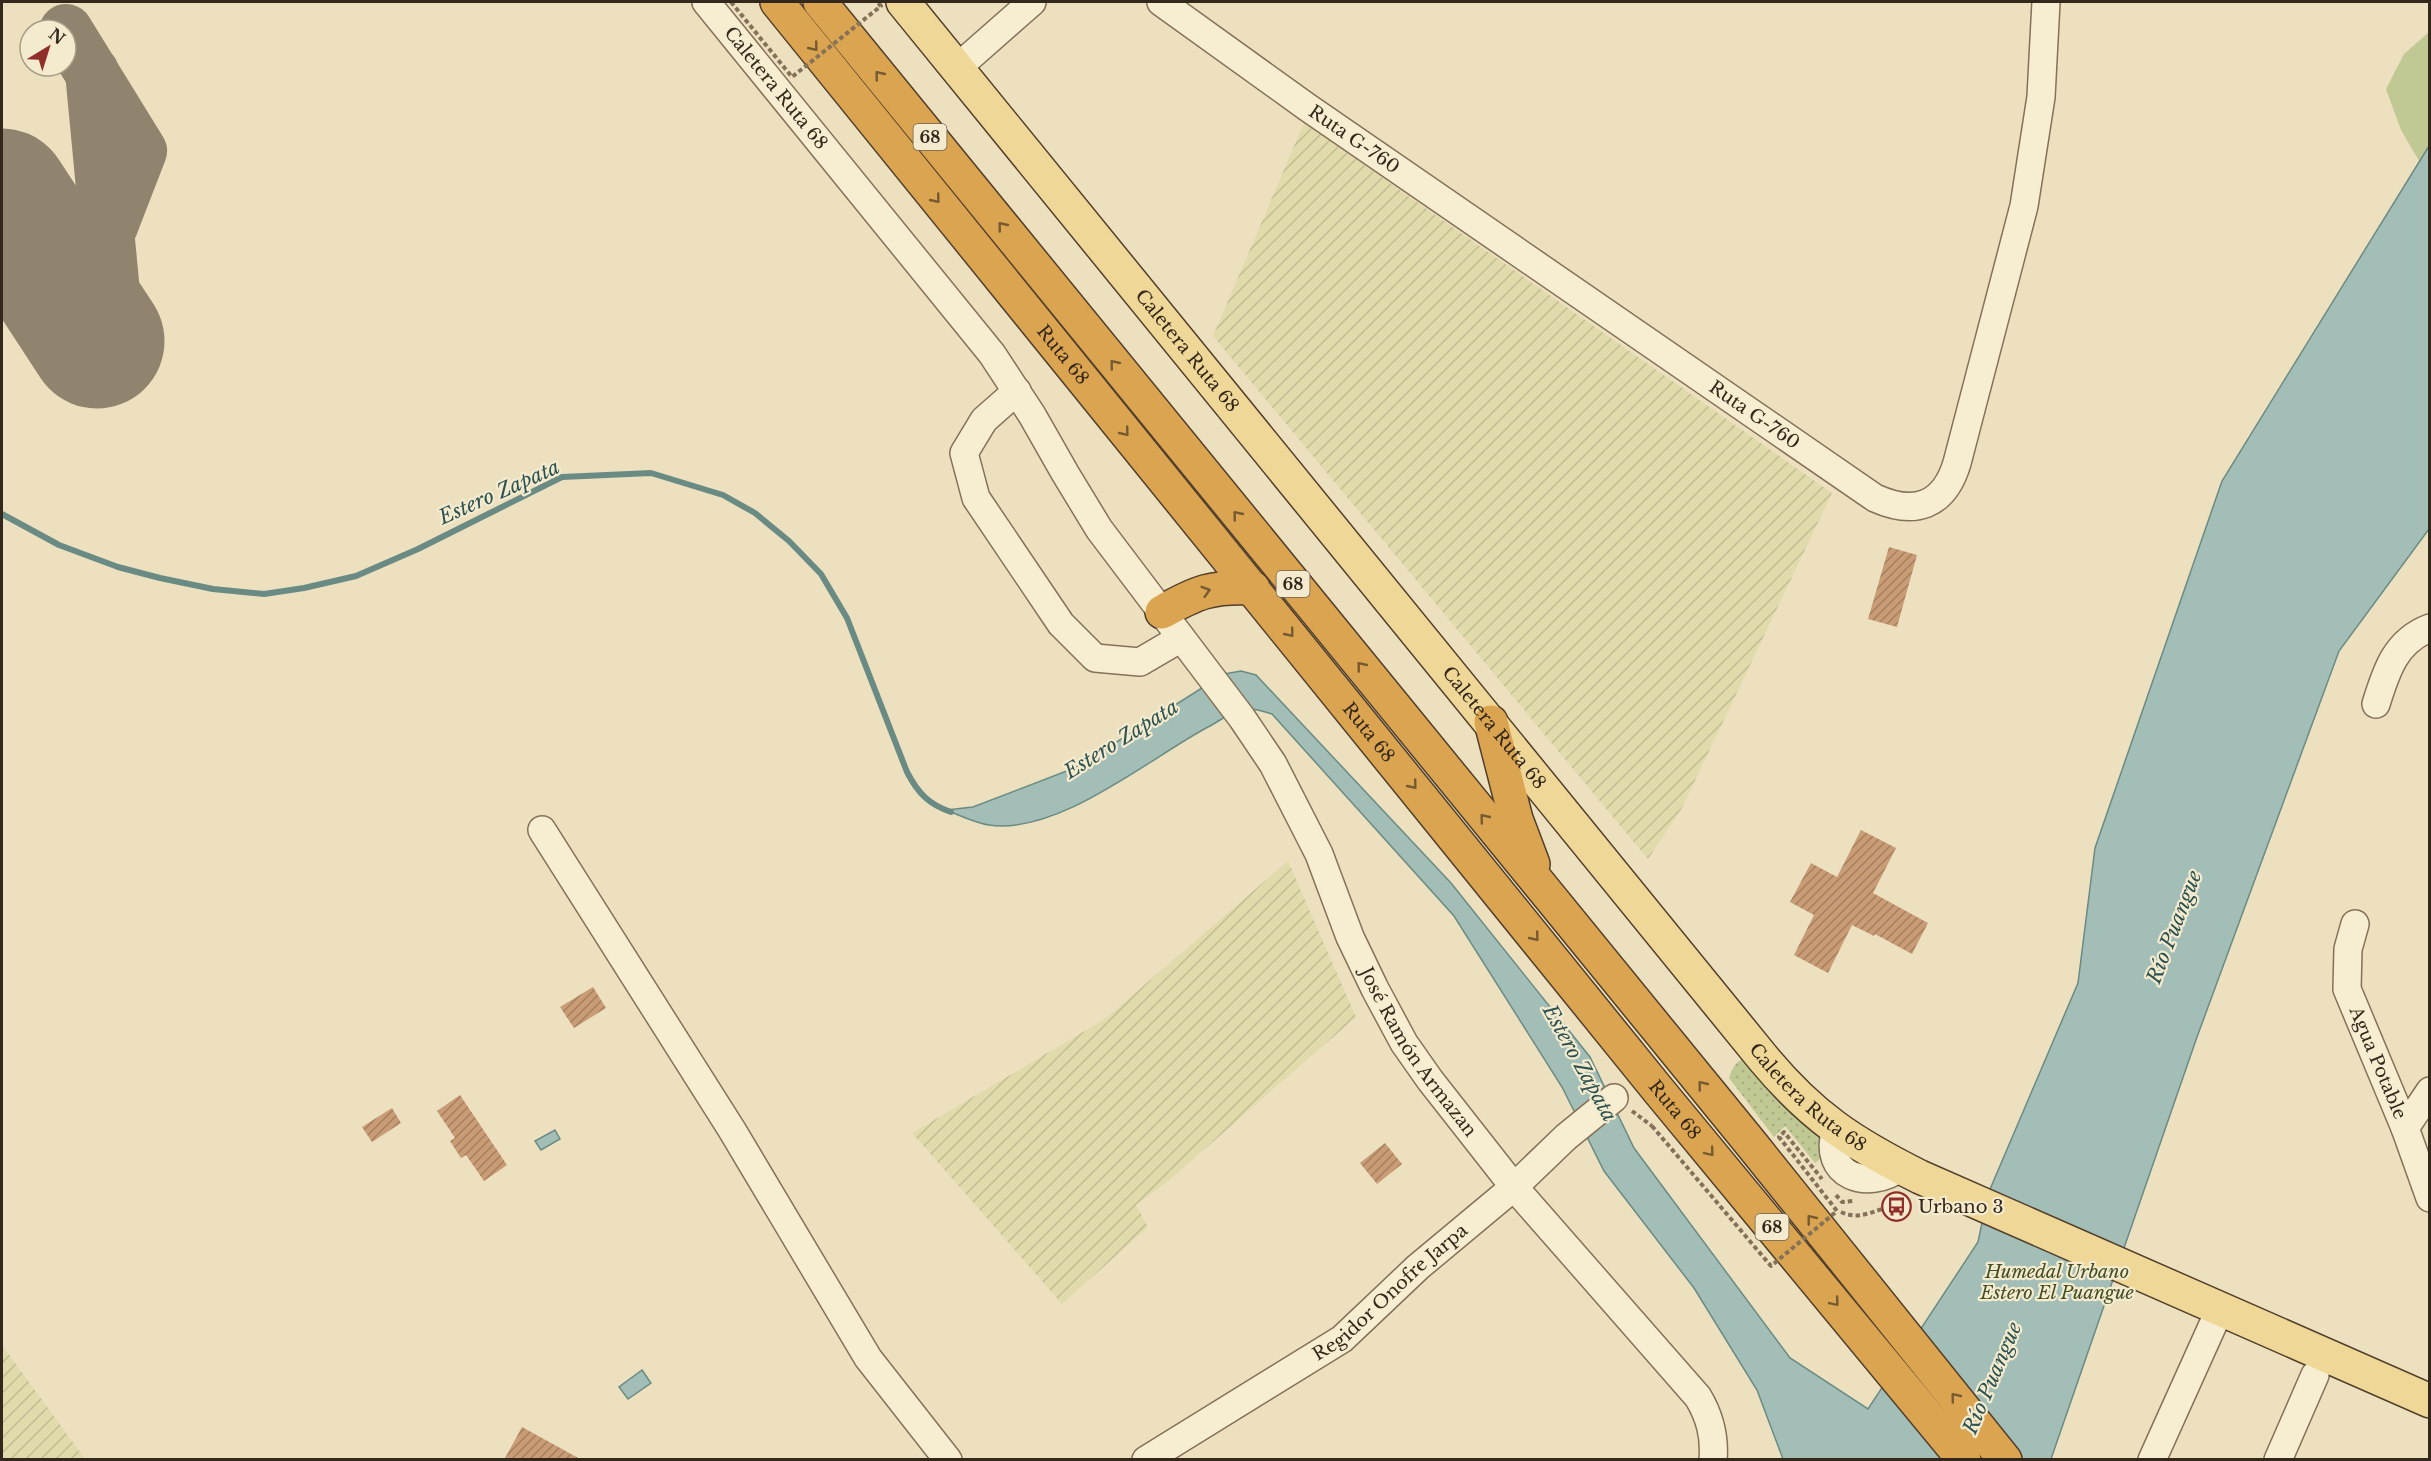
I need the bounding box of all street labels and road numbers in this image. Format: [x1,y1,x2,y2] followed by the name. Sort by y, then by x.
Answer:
[720,22,832,154] street label: Caletera Ruta 68
[1304,100,1404,178] street label: Ruta G-760
[914,124,946,150] road number: 68
[1131,285,1244,417] street label: Caletera Ruta 68
[1032,320,1093,389] street label: Ruta 68
[1705,376,1804,454] street label: Ruta G-760
[1276,571,1310,597] road number: 68
[1438,662,1551,794] street label: Caletera Ruta 68
[1338,698,1399,767] street label: Ruta 68
[1354,962,1481,1141] street label: José Ramón Armazan
[2344,1002,2411,1123] street label: Agua Potable
[1744,1039,1871,1156] street label: Caletera Ruta 68
[1644,1076,1706,1144] street label: Ruta 68
[1756,1214,1788,1240] road number: 68
[1309,1219,1472,1365] street label: Regidor Onofre Jarpa

